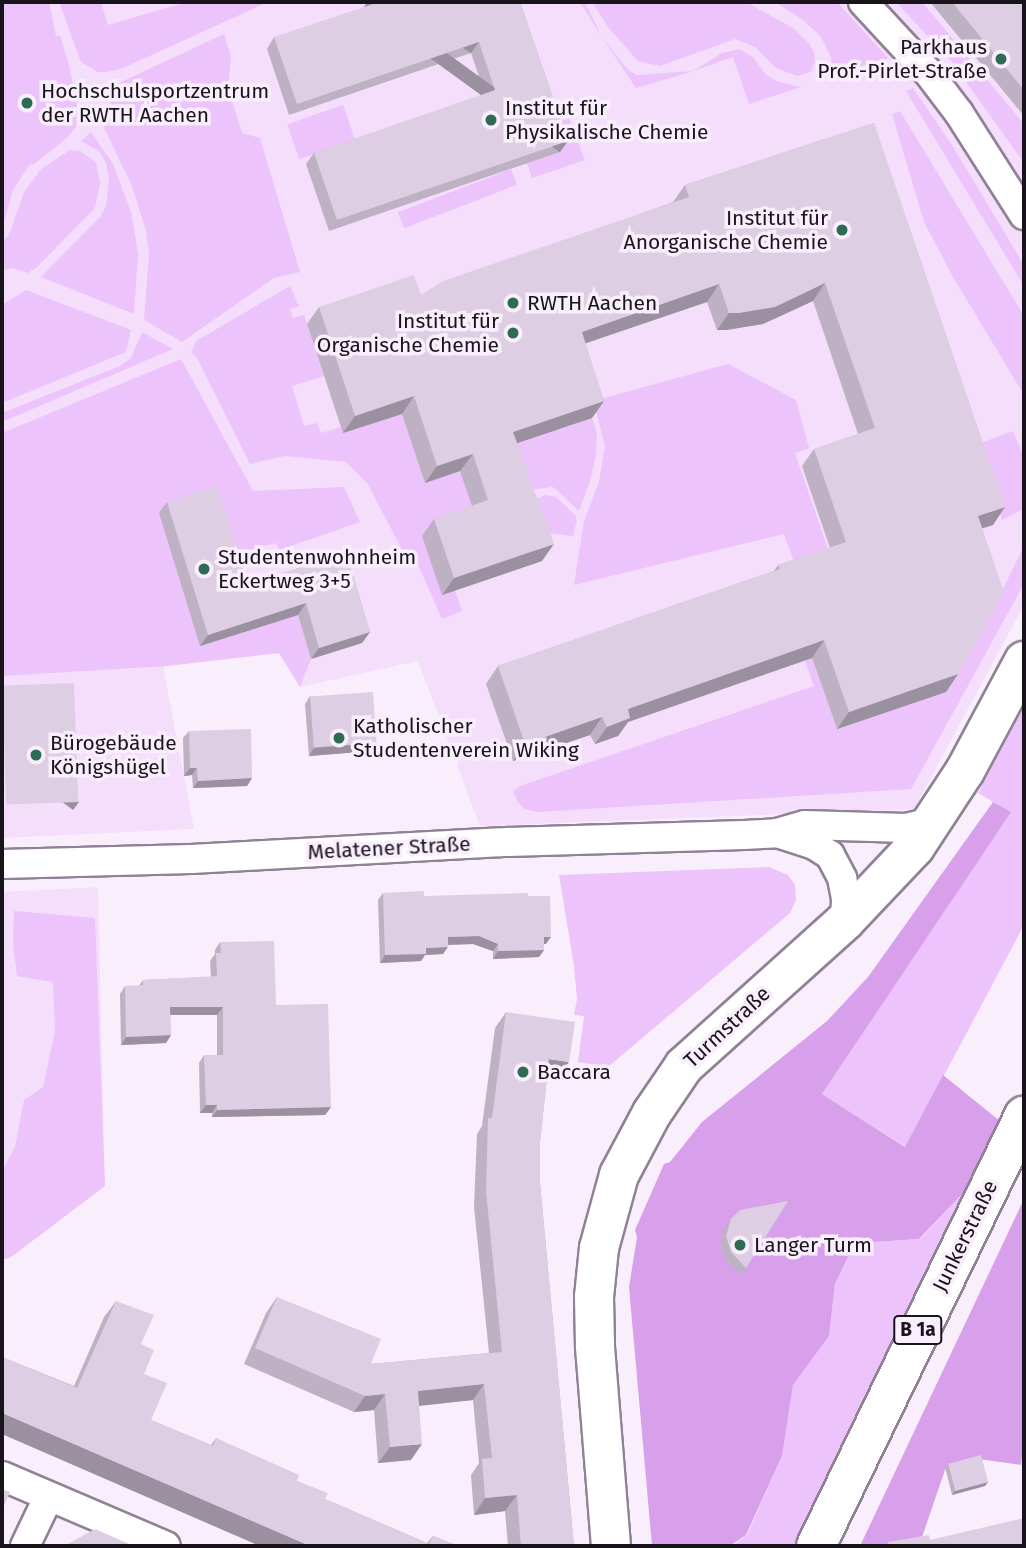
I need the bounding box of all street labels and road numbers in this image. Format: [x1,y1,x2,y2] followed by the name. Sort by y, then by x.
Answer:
[307,831,471,865] street label: Melatener Straße
[679,981,775,1073] street label: Turmstraße
[927,1176,1003,1296] street label: Junkerstraße
[892,1314,944,1346] road number: B 1a

